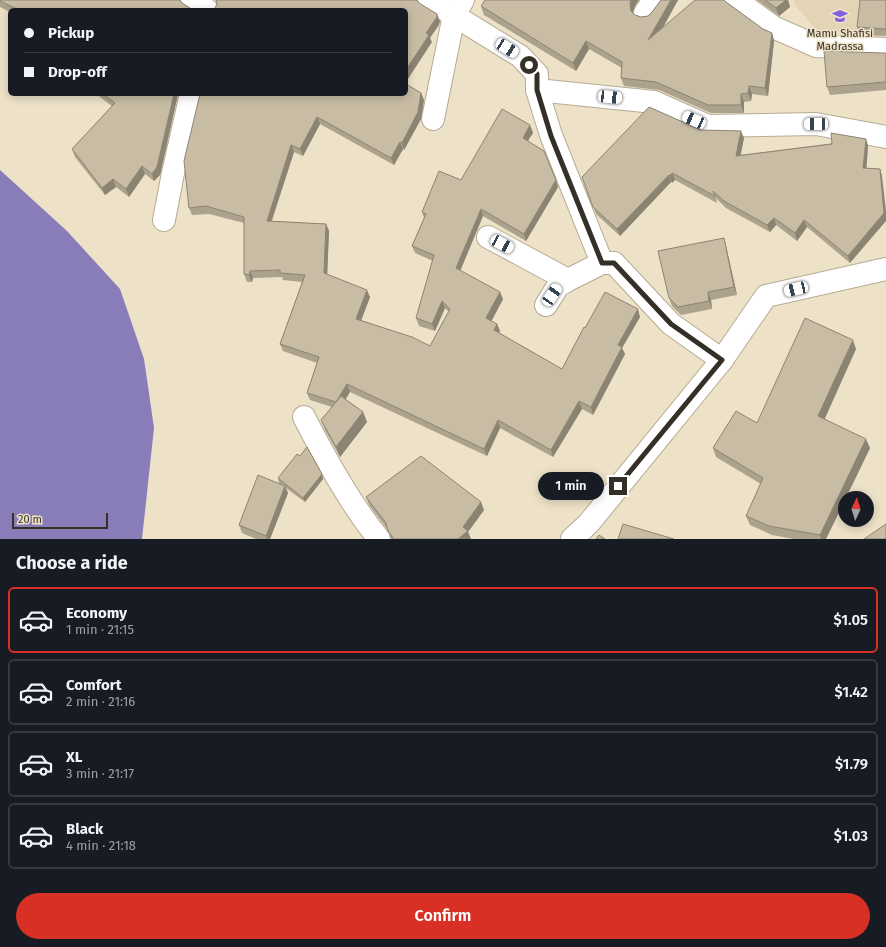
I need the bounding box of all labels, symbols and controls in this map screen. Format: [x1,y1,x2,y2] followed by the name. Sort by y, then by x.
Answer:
[831,7,849,25] school or university icon: Mamu Shafisi Madrassa
[48,24,94,42] text: Pickup
[807,27,873,53] place label: Mamu Shafisi Madrassa
[494,37,520,59] car
[520,56,538,74] route start
[48,63,107,81] text: Drop-off
[597,90,623,104] car
[681,110,707,130] car
[804,118,828,130] car
[489,233,515,255] car
[783,280,809,298] car
[540,282,564,308] car
[538,472,604,500] callout: 1 min
[609,477,627,495] route end
[555,478,587,493] text: 1 min
[838,491,874,527] north arrow
[838,491,874,527] map controls
[12,511,108,530] scale bar
[18,513,42,526] text: 20 m
[16,552,128,574] text: Choose a ride
[18,602,54,638] icon: car
[66,604,127,622] text: Economy
[833,611,868,629] text: $1.05
[66,622,134,637] text: 1 min · 21:15
[18,674,54,710] icon: car
[66,676,122,694] text: Comfort
[835,683,868,701] text: $1.42
[66,694,135,709] text: 2 min · 21:16
[18,746,54,782] icon: car
[66,748,82,766] text: XL
[835,755,868,773] text: $1.79
[66,766,134,781] text: 3 min · 21:17
[18,818,54,854] icon: car
[66,820,103,838] text: Black
[834,827,868,845] text: $1.03
[66,838,136,853] text: 4 min · 21:18
[16,893,870,939] button: Confirm

